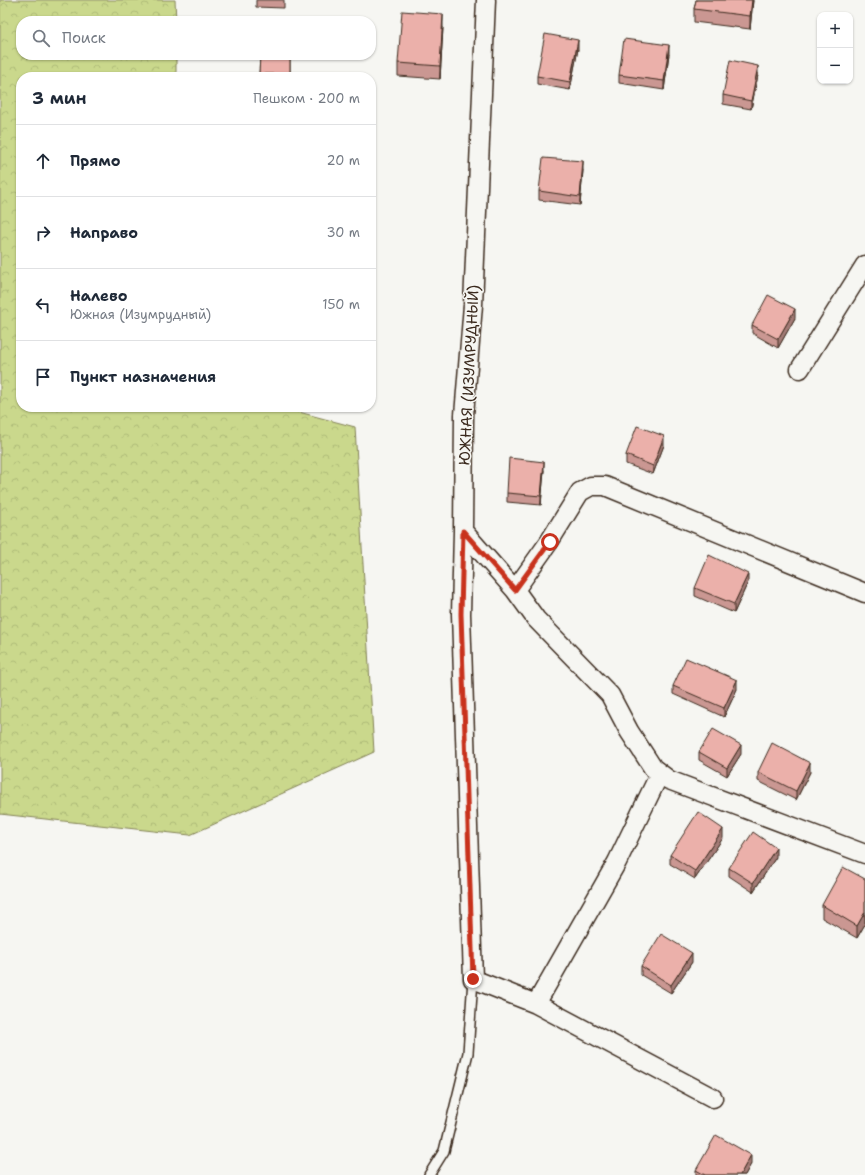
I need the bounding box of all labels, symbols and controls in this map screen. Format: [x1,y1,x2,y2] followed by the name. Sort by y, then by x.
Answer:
[817,12,853,84] map controls
[817,12,853,48] button: +
[16,16,376,60] search box
[30,27,52,49] icon: search
[62,28,106,48] text: Поиск
[817,48,853,84] button: −
[32,87,87,109] text: 3 мин
[253,90,360,107] text: Пешком · 200 m
[32,150,54,172] icon: ahead
[70,151,120,171] text: Прямо
[327,152,360,169] text: 20 m
[32,222,54,244] icon: right
[70,223,138,243] text: Направо
[326,224,360,241] text: 30 m
[453,284,484,466] street label: ЮЖНАЯ (ИЗУМРУДНЫЙ)
[70,286,128,306] text: Налево
[32,294,54,316] icon: left
[322,296,360,313] text: 150 m
[70,306,211,323] text: Южная (Изумрудный)
[32,366,54,388] icon: arrive
[70,367,216,387] text: Пункт назначения
[541,533,559,551] route start
[464,970,482,988] route end

